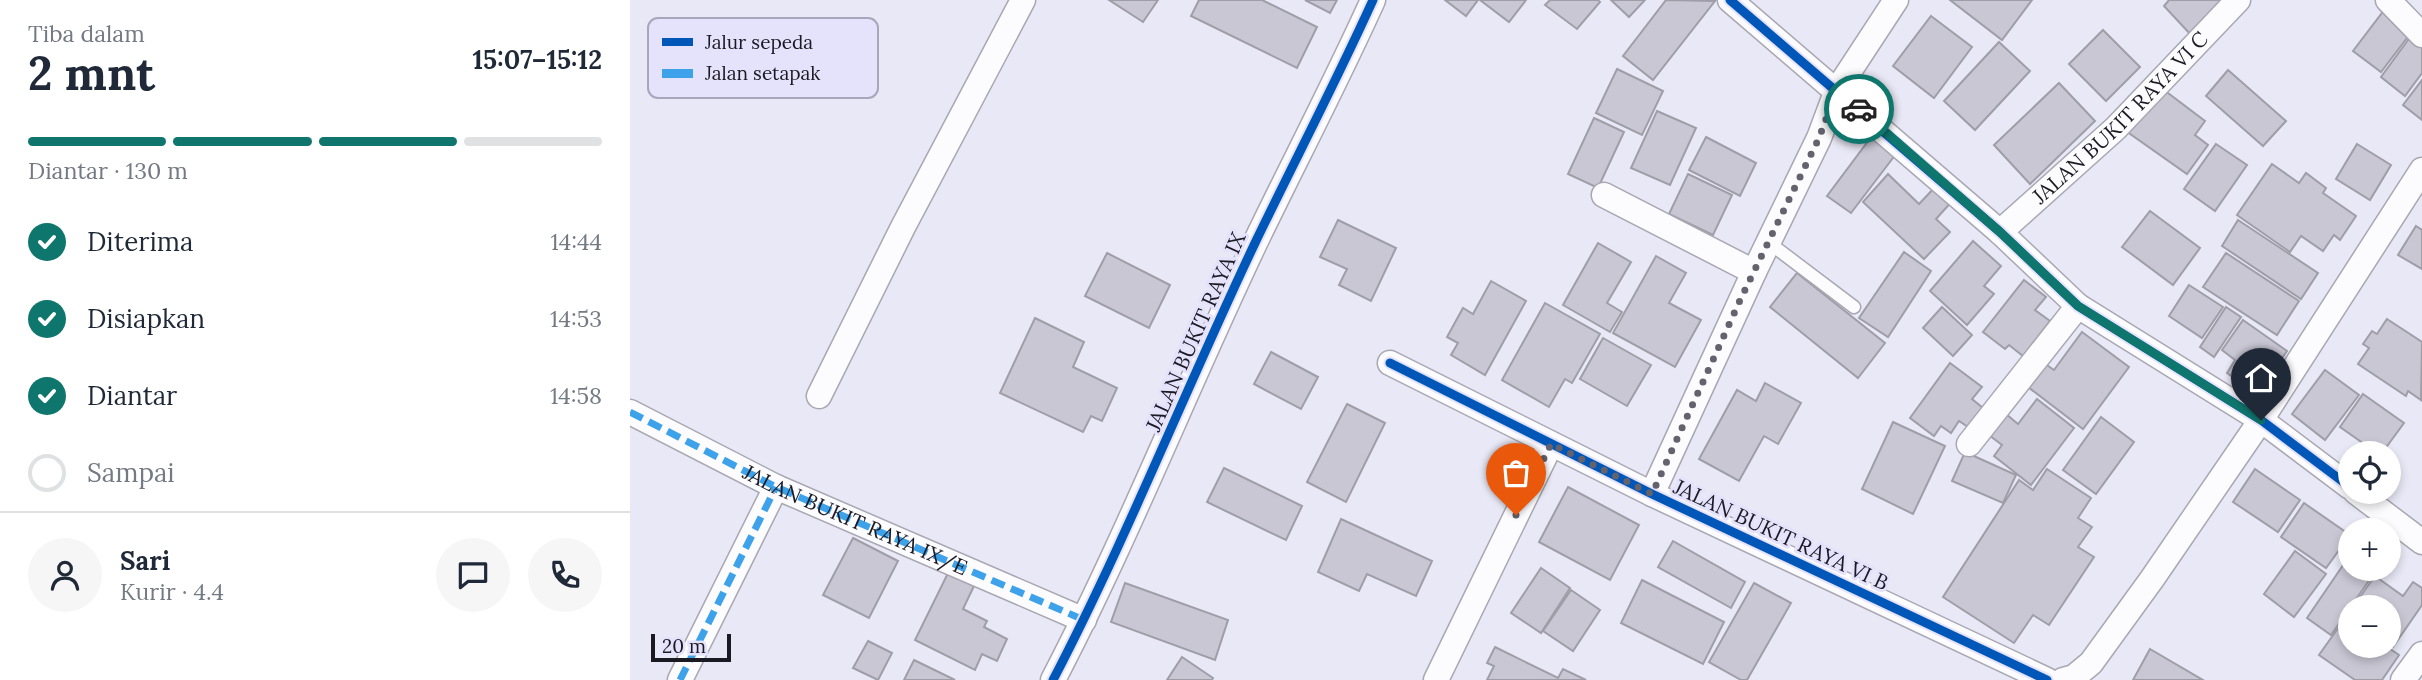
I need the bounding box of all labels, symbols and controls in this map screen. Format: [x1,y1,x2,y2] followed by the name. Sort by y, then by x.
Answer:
[648,18,878,98] legend
[28,19,145,48] text: Tiba dalam
[2026,25,2214,210] street label: JALAN BUKIT RAYA VI C
[704,30,813,54] text: Jalur sepeda
[473,43,602,76] text: 15:07–15:12
[28,44,155,103] text: 2 mnt
[704,61,821,85] text: Jalan setapak
[1824,74,1894,144] courier
[1840,90,1878,128] icon: car
[28,156,188,185] text: Diantar · 130 m
[28,223,66,261] icon: check
[87,225,193,258] text: Diterima
[550,227,602,256] text: 14:44
[1139,228,1252,436] street label: JALAN BUKIT RAYA IX
[28,300,66,338] icon: check
[87,302,205,335] text: Disiapkan
[550,304,602,333] text: 14:53
[2231,348,2291,420] pin
[2242,359,2280,397] icon: home
[28,377,66,415] icon: check
[87,379,177,412] text: Diantar
[550,381,602,410] text: 14:58
[2338,441,2401,658] map controls
[2338,441,2401,504] button: locate
[1486,443,1546,515] pin
[1497,454,1535,492] icon: bag
[87,456,175,489] text: Sampai
[738,458,972,581] street label: JALAN BUKIT RAYA IX/E
[1669,472,1893,596] street label: JALAN BUKIT RAYA VI B
[2338,518,2401,581] button: +
[28,538,102,612] button: person
[436,538,510,612] button: chat
[528,538,602,612] button: phone
[120,544,170,577] text: Sari
[120,577,224,606] text: Kurir · 4.4
[2338,595,2401,658] button: −
[651,631,732,663] scale bar
[662,634,706,658] text: 20 m

